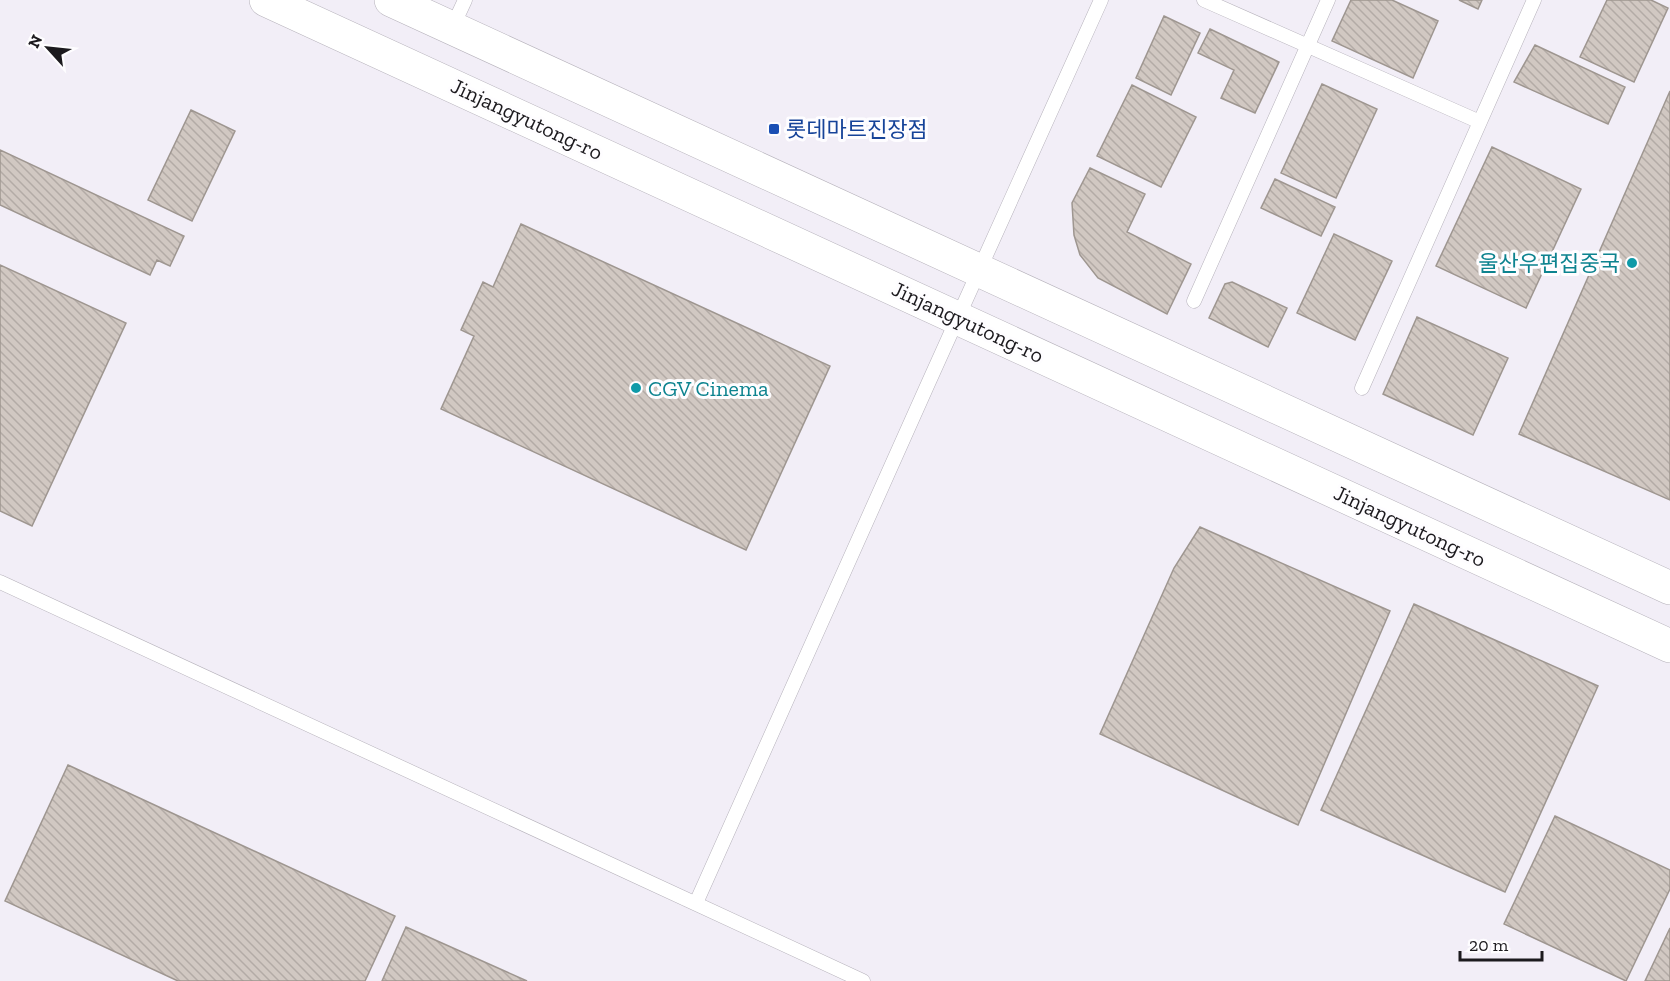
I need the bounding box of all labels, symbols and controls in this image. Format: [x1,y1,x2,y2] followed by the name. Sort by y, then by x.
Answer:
[18,18,78,78] north arrow
[24,32,46,51] text: N
[447,72,607,166] street label: Jinjangyutong-ro
[786,116,928,143] place label: 롯데마트진장점
[767,122,781,136] marker: 롯데마트진장점
[1478,250,1620,277] place label: 울산우편집중국
[1625,256,1639,270] marker: 울산우편집중국
[888,275,1048,369] street label: Jinjangyutong-ro
[648,375,769,402] place label: CGV Cinema
[629,381,643,395] marker: CGV Cinema
[1330,479,1490,573] street label: Jinjangyutong-ro
[1460,924,1542,962] scale bar
[1469,934,1509,956] text: 20 m

